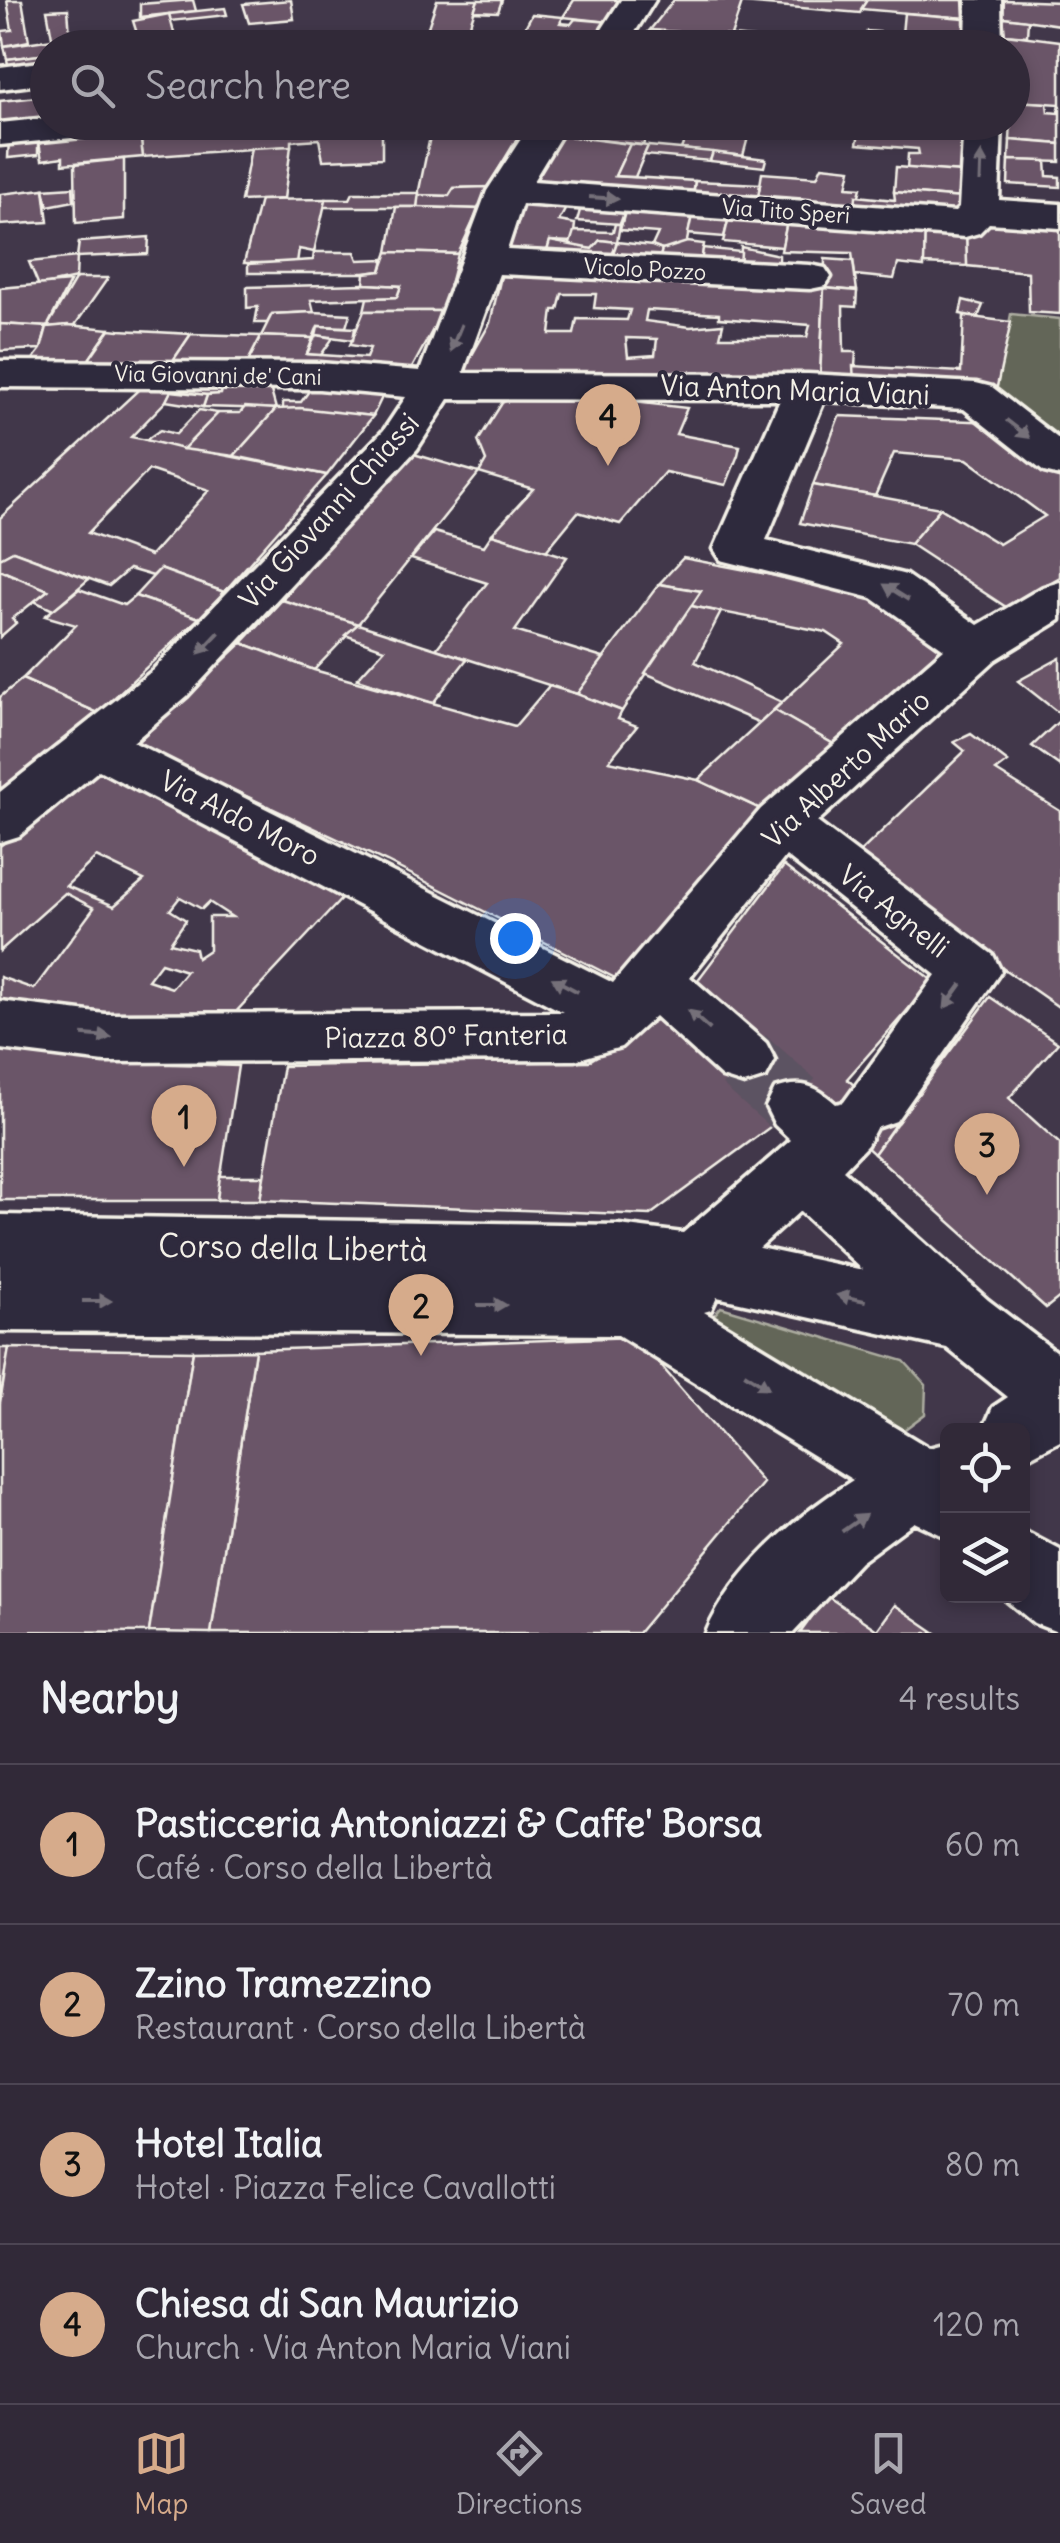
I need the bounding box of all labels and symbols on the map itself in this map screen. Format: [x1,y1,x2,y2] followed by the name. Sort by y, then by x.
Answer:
[973,150,989,182] one-way arrow
[588,190,620,206] one-way arrow
[721,193,851,229] street label: Via Tito Speri
[583,252,707,286] street label: Vicolo Pozzo
[447,323,463,353] one-way arrow
[114,359,322,391] street label: Via Giovanni de' Cani
[660,367,930,413] street label: Via Anton Maria Viani
[576,384,640,466] pin: 4
[231,405,427,617] street label: Via Giovanni Chiassi
[1005,418,1031,439] one-way arrow
[882,584,910,602] one-way arrow
[198,630,221,654] one-way arrow
[755,682,937,856] street label: Via Alberto Mario
[154,762,326,874] street label: Via Aldo Moro
[832,857,956,965] street label: Via Agnelli
[490,913,541,964] your location
[551,977,579,994] one-way arrow
[943,983,963,1009] one-way arrow
[687,1009,712,1031] one-way arrow
[324,1016,568,1056] street label: Piazza 80° Fanteria
[81,1029,113,1045] one-way arrow
[152,1084,216,1167] pin: 1
[954,1112,1020,1195] pin: 3
[158,1225,428,1270] street label: Corso della Libertà
[388,1274,454,1356] pin: 2
[835,1290,866,1305] one-way arrow
[82,1293,114,1309] one-way arrow
[477,1297,509,1313] one-way arrow
[743,1372,771,1389] one-way arrow
[841,1514,868,1533] one-way arrow

